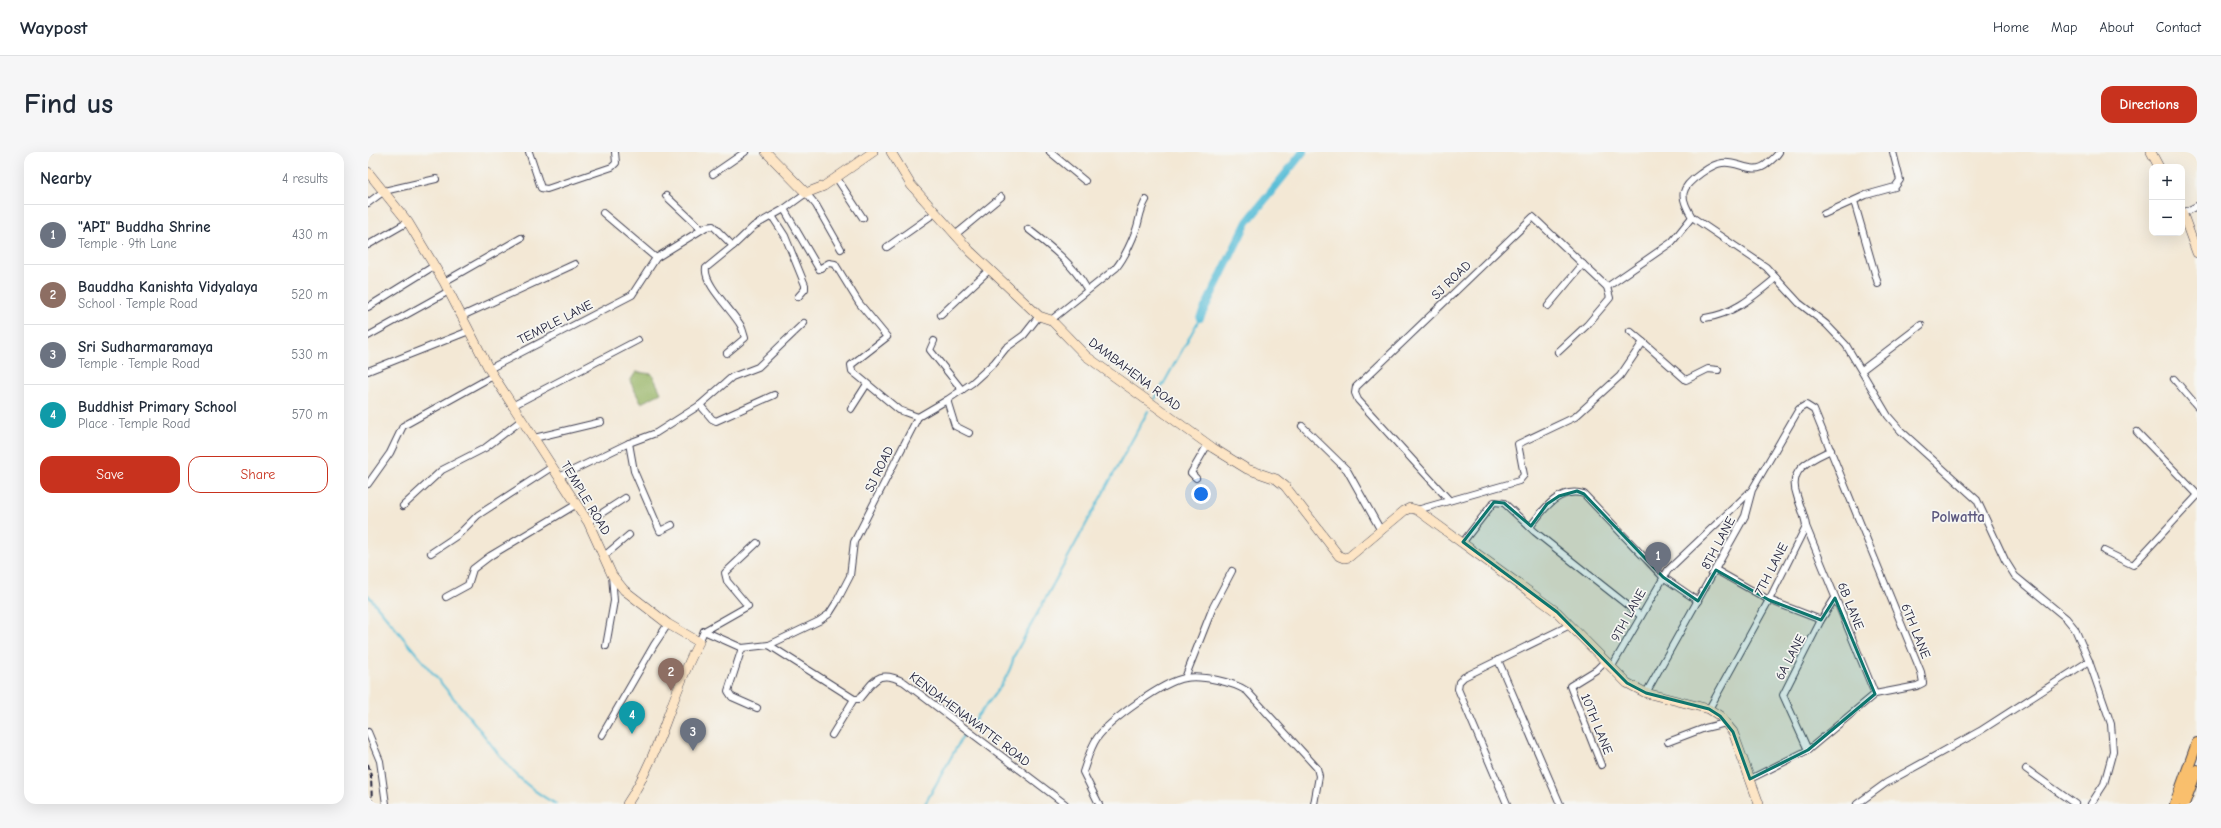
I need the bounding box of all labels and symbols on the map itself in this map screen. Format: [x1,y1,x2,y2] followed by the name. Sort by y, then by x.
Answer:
[1428,257,1474,303] street label: SJ ROAD
[515,297,595,347] street label: TEMPLE LANE
[1086,334,1184,414] street label: DAMBAHENA ROAD
[861,444,897,494] street label: SJ ROAD
[558,458,614,538] street label: TEMPLE ROAD
[1191,484,1211,504] your location
[1931,508,1985,526] district label: Polwatta
[1698,514,1738,572] street label: 8TH LANE
[1751,540,1791,598] street label: 7TH LANE
[1645,542,1671,575] pin: 1
[1835,580,1867,632] street label: 6B LANE
[1607,586,1649,644] street label: 9TH LANE
[1898,601,1934,661] street label: 6TH LANE
[1772,632,1808,682] street label: 6A LANE
[658,658,684,691] pin: 2
[907,669,1033,769] street label: KENDAHENAWATTE ROAD
[1578,691,1616,757] street label: 10TH LANE
[619,701,645,734] pin: 4
[680,718,706,751] pin: 3

